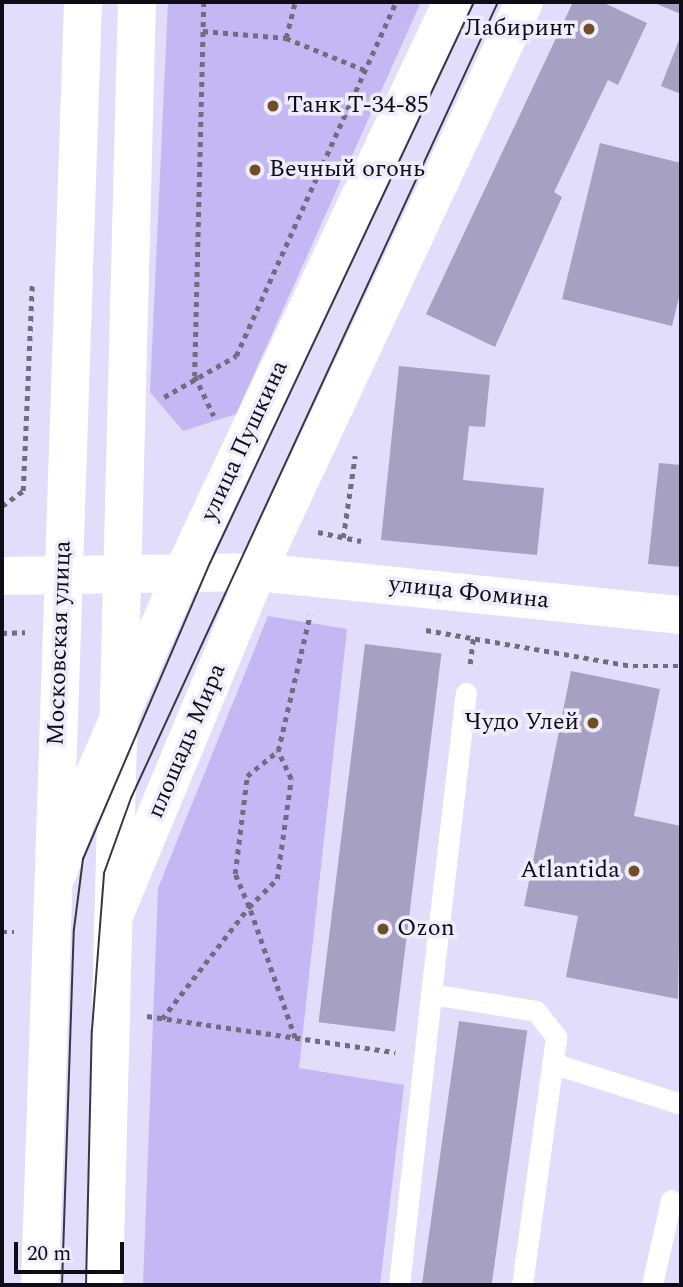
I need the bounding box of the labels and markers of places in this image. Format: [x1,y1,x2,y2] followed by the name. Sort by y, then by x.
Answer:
[465,15,575,43] place label: Лабиринт
[581,21,597,37] marker: Лабиринт
[287,92,429,120] place label: Танк Т-34-85
[265,98,281,114] marker: Танк Т-34-85
[269,156,425,184] place label: Вечный огонь
[247,162,263,178] marker: Вечный огонь
[464,709,579,737] place label: Чудо Улей
[585,715,601,731] marker: Чудо Улей
[520,857,620,885] place label: Atlantida
[626,863,642,879] marker: Atlantida
[397,915,455,943] place label: Ozon
[375,921,391,937] marker: Ozon

